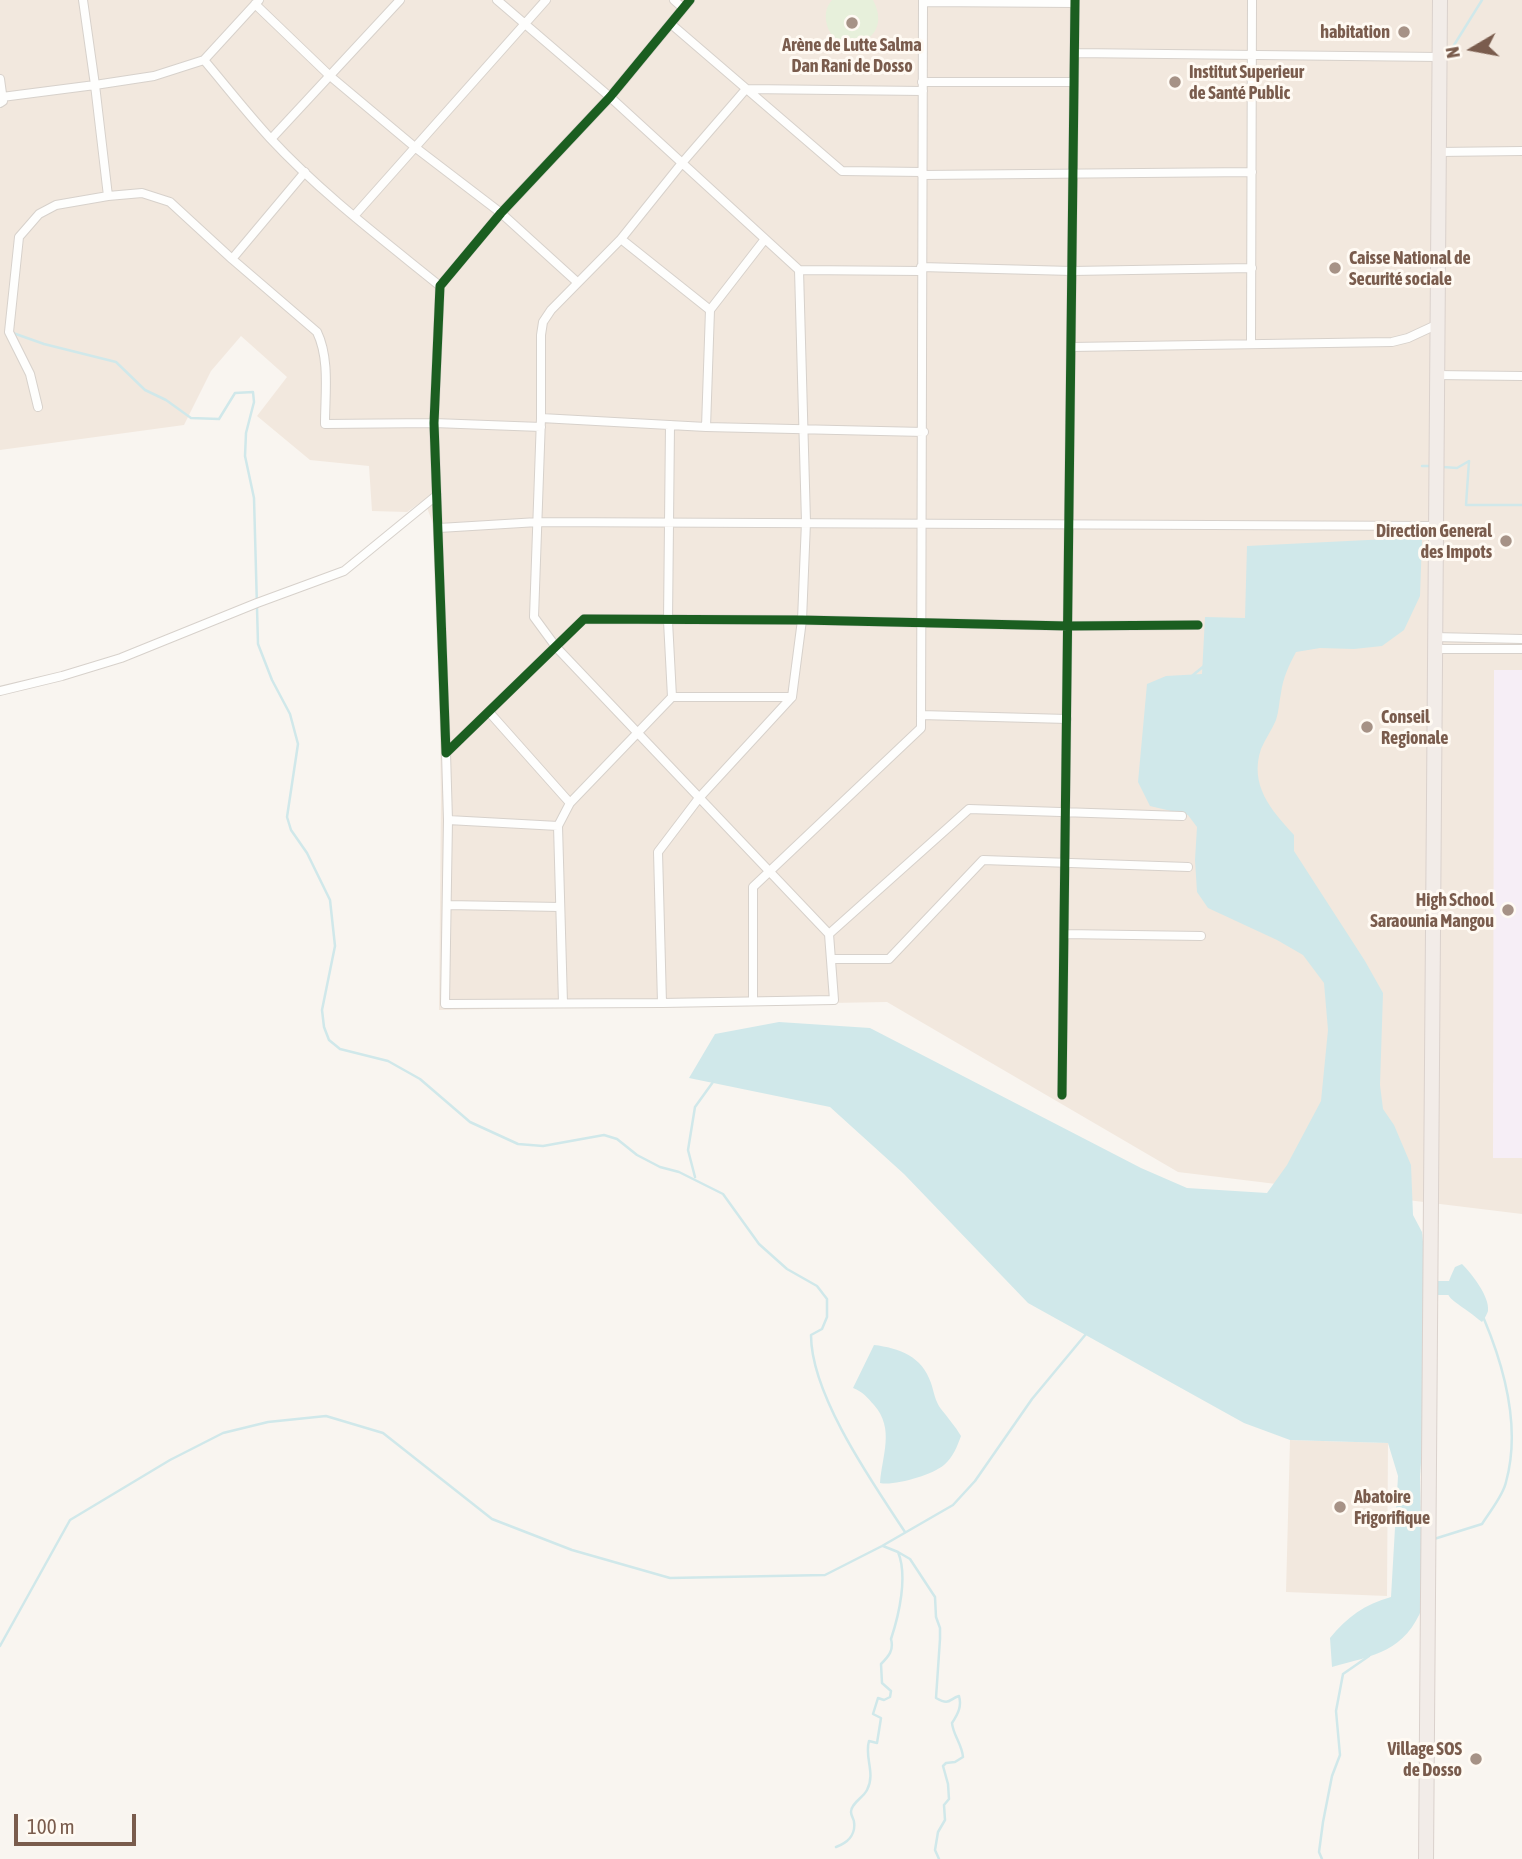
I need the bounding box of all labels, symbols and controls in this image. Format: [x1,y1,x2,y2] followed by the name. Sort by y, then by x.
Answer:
[1438,14,1508,84] north arrow
[844,15,860,31] marker: Arène de Lutte Salma Dan Rani de Dosso
[1320,21,1390,43] place label: habitation
[1396,24,1412,40] marker: habitation
[782,34,922,76] place label: Arène de Lutte Salma Dan Rani de Dosso
[1441,45,1464,60] text: N
[1189,61,1304,104] place label: Institut Superieur de Santé Public
[1167,74,1183,90] marker: Institut Superieur de Santé Public
[1349,247,1471,290] place label: Caisse National de Securité sociale
[1327,260,1343,276] marker: Caisse National de Securité sociale
[1376,520,1492,562] place label: Direction General des Impots
[1498,533,1514,549] marker: Direction General des Impots
[1381,706,1448,748] place label: Conseil Regionale
[1359,719,1375,735] marker: Conseil Regionale
[1370,889,1494,932] place label: High School Saraounia Mangou
[1500,902,1516,918] marker: High School Saraounia Mangou
[1354,1486,1430,1528] place label: Abatoire Frigorifique
[1332,1499,1348,1515] marker: Abatoire Frigorifique
[1387,1738,1462,1780] place label: Village SOS de Dosso
[1468,1751,1484,1767] marker: Village SOS de Dosso
[18,1800,140,1844] scale bar
[27,1814,75,1838] text: 100 m

